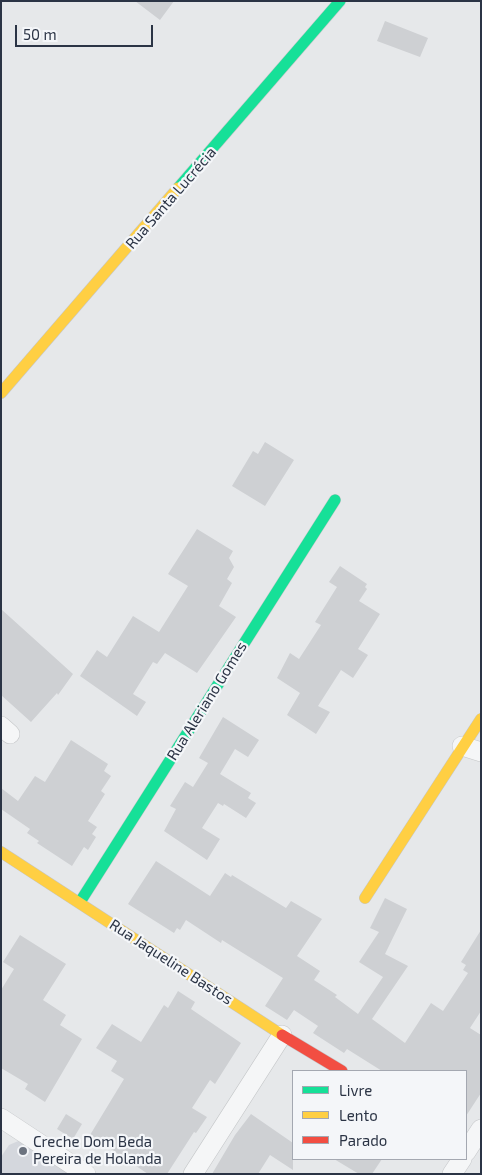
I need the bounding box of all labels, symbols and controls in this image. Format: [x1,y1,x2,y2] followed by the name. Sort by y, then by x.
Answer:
[18,15,155,47] scale bar
[23,25,57,43] text: 50 m
[122,143,220,253] street label: Rua Santa Lucrécia
[163,638,251,764] street label: Rua Aleriano Gomes
[106,915,236,1009] street label: Rua Jaqueline Bastos
[292,1070,467,1160] legend
[339,1081,372,1099] text: Livre
[339,1106,378,1124] text: Lento
[339,1131,387,1149] text: Parado
[33,1133,162,1168] place label: Creche Dom Beda Pereira de Holanda
[17,1145,29,1157] marker: Creche Dom Beda Pereira de Holanda

